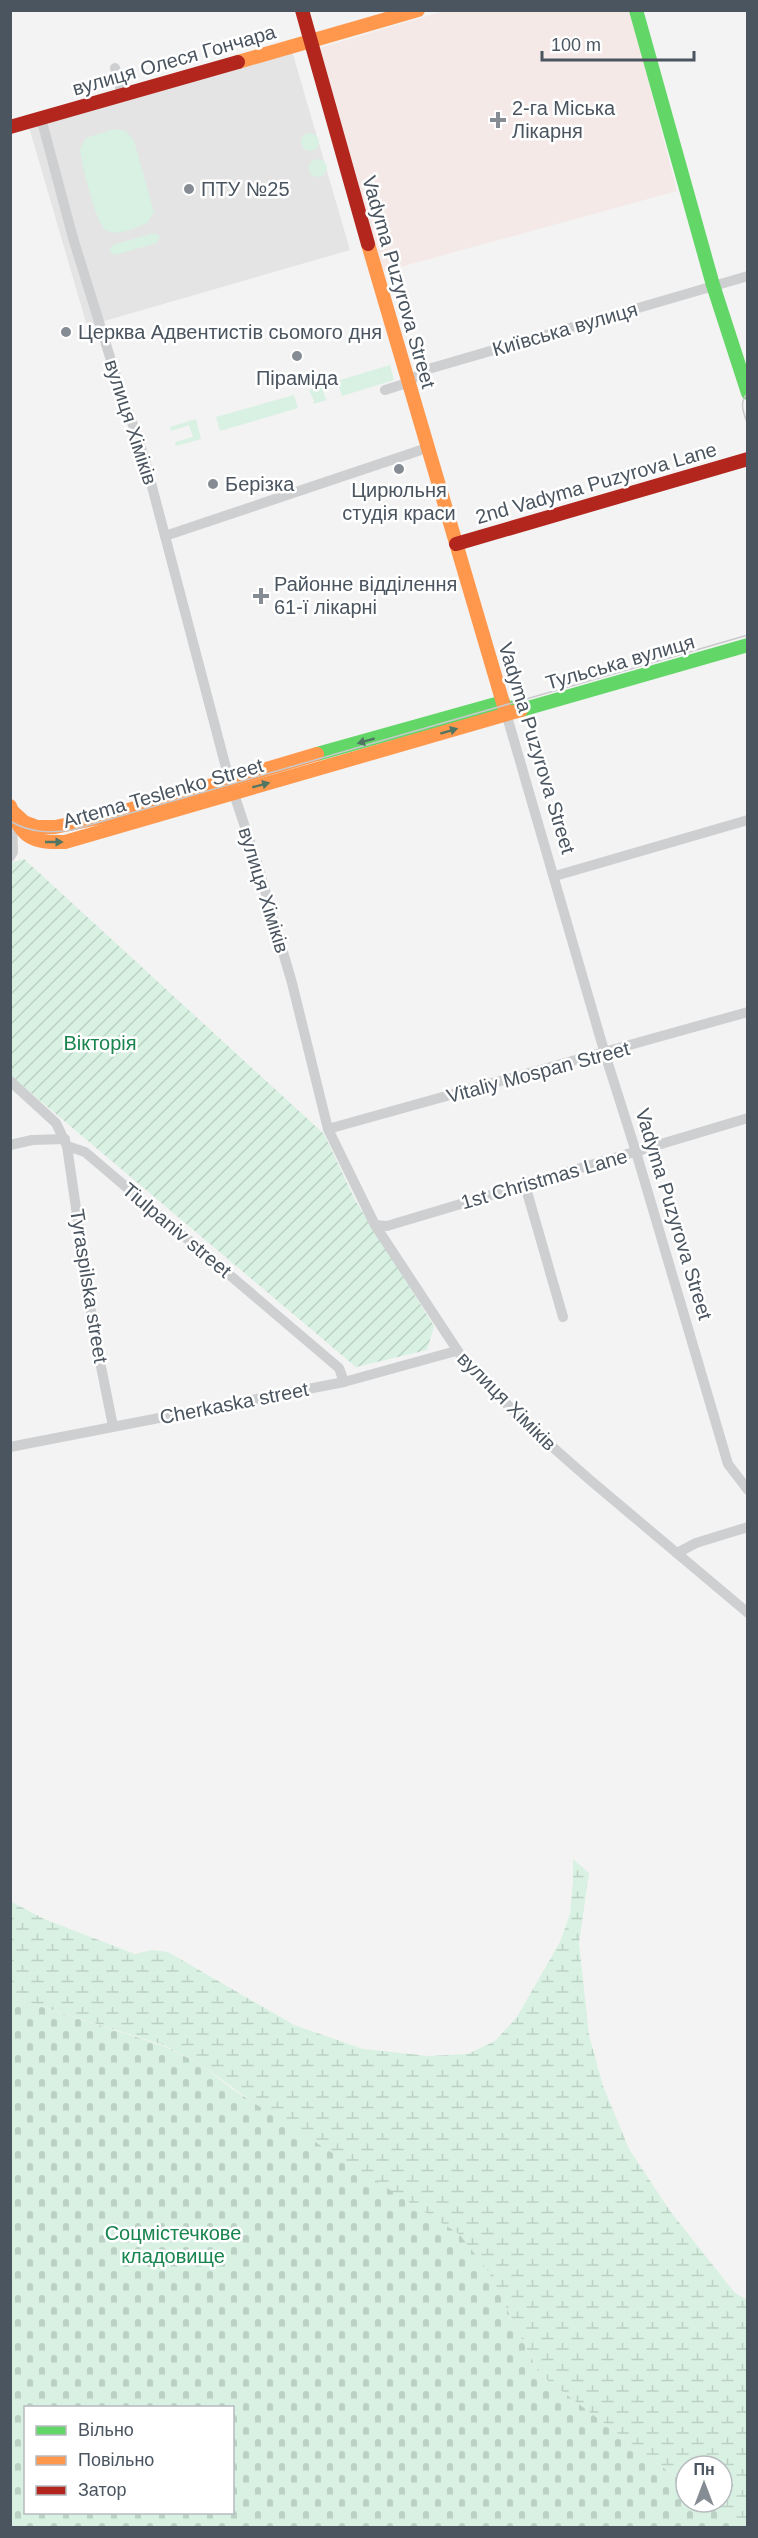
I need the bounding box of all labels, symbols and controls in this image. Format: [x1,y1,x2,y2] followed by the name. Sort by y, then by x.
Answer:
[70,20,279,100] street label: вулиця Олеся Гончара
[542,24,694,62] scale bar
[551,35,601,55] text: 100 m
[512,97,616,142] place label: 2-га Міська Лікарня
[489,111,507,129] marker: 2-га Міська Лікарня
[358,173,440,391] street label: Vadyma Puzyrova Street
[201,178,290,200] place label: ПТУ №25
[182,182,196,196] marker: ПТУ №25
[490,298,640,360] street label: Київська вулиця
[78,321,382,343] place label: Церква Адвентистів сьомого дня
[59,325,73,339] marker: Церква Адвентистів сьомого дня
[290,349,304,363] marker: Піраміда
[100,357,162,487] street label: вулиця Хіміків
[256,367,339,389] place label: Піраміда
[473,438,719,528] street label: 2nd Vadyma Puzyrova Lane
[392,462,406,476] marker: Цирюльня студія краси
[225,473,295,495] place label: Берізка
[206,477,220,491] marker: Берізка
[342,479,456,524] place label: Цирюльня студія краси
[274,573,457,618] place label: Районне відділення 61-ї лікарні
[252,587,270,605] marker: Районне відділення 61-ї лікарні
[543,630,697,694] street label: Тульська вулиця
[494,640,580,857] street label: Vadyma Puzyrova Street
[440,726,458,735] one-way arrow
[357,736,375,746] one-way arrow
[60,754,266,832] street label: Artema Teslenko Street
[252,780,270,789] one-way arrow
[234,825,294,955] street label: вулиця Хіміків
[44,837,63,847] one-way arrow
[63,1032,137,1054] park label: Вікторія
[444,1037,632,1107] street label: Vitaliy Mospan Street
[631,1106,717,1323] street label: Vadyma Puzyrova Street
[458,1145,630,1213] street label: 1st Christmas Lane
[118,1178,236,1282] street label: Tiulpaniv street
[66,1207,112,1365] street label: Tyraspilska street
[453,1347,561,1455] street label: вулиця Хіміків
[158,1378,311,1428] street label: Cherkaska street
[105,2222,241,2267] park label: Соцмістечкове кладовище
[24,2406,234,2514] legend
[78,2420,134,2440] text: Вільно
[78,2450,154,2470] text: Повільно
[674,2454,734,2514] north arrow
[693,2461,715,2478] text: Пн
[78,2480,127,2500] text: Затор

